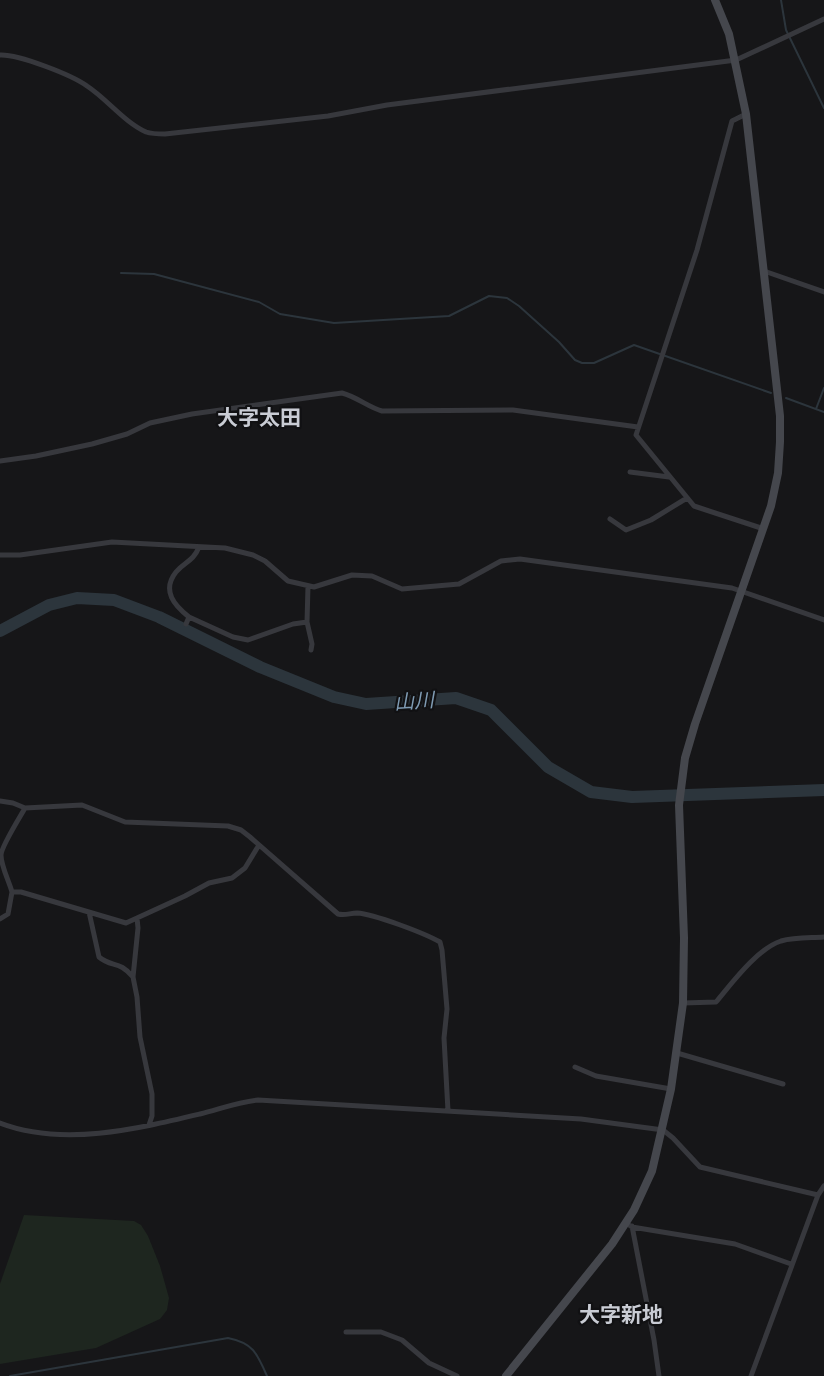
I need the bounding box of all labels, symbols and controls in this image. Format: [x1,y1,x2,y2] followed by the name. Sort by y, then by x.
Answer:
[217,405,301,430] district label: 大字太田
[393,687,437,714] water label: 山川
[579,1302,663,1327] district label: 大字新地

